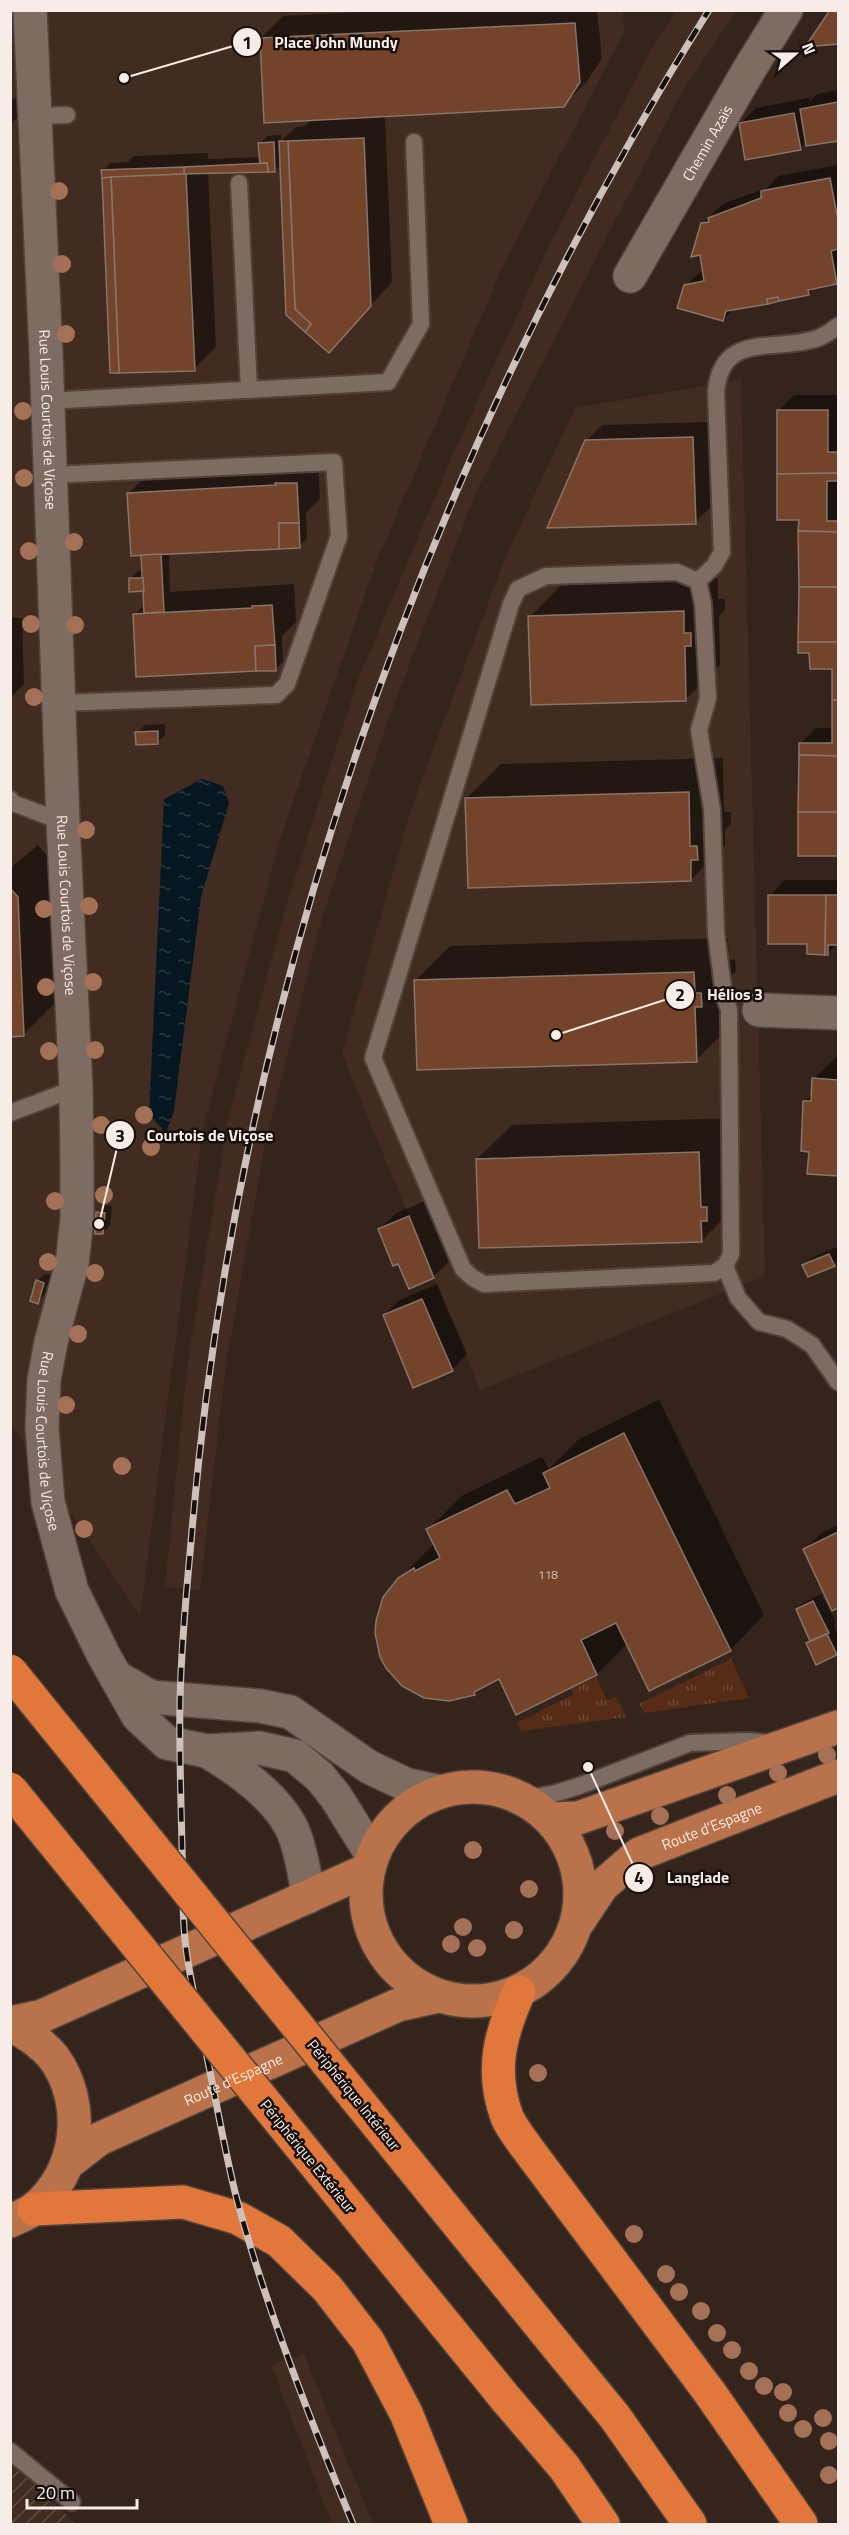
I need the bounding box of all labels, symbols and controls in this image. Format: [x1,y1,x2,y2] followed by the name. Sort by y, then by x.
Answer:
[765,24,825,84] north arrow
[232,25,410,59] callout: Place John Mundy
[242,29,252,56] text: 1
[274,30,398,54] text: Place John Mundy
[796,39,822,58] text: N
[676,100,738,185] street label: Chemin Azaïs
[33,329,63,510] street label: Rue Louis Courtois de Viçose
[51,815,83,996] street label: Rue Louis Courtois de Viçose
[665,978,775,1012] callout: Hélios 3
[675,981,685,1008] text: 2
[707,982,763,1006] text: Hélios 3
[105,1118,285,1152] callout: Courtois de Viçose
[115,1122,125,1149] text: 3
[147,1123,273,1147] text: Courtois de Viçose
[30,1350,67,1533] street label: Rue Louis Courtois de Viçose
[538,1565,558,1584] house number: 118
[658,1796,765,1856] street label: Route d'Espagne
[624,1861,741,1895] callout: Langlade
[634,1864,644,1891] text: 4
[667,1865,729,1889] text: Langlade
[302,2034,406,2156] street label: Périphérique Intérieur
[180,2047,286,2111] street label: Route d'Espagne
[255,2094,361,2218] street label: Périphérique Extérieur
[27,2472,136,2510] scale bar
[36,2479,75,2506] text: 20 m

